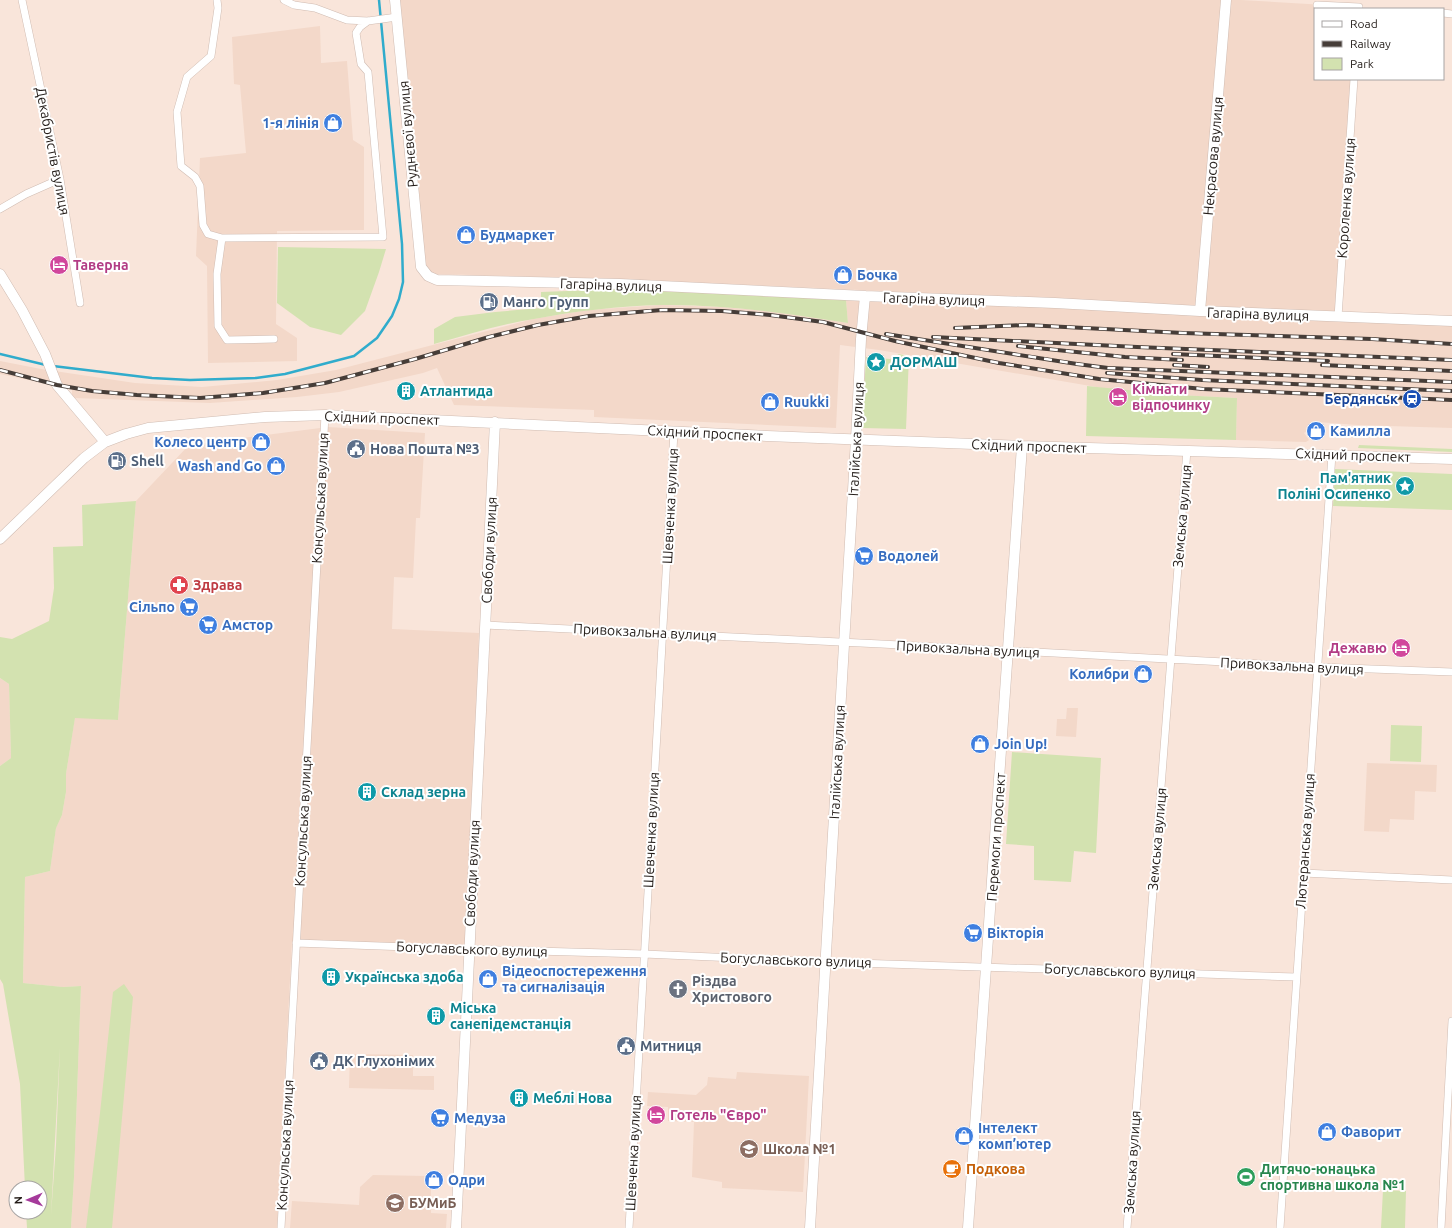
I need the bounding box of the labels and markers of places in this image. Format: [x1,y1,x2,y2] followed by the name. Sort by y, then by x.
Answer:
[322,112,344,134] shop icon: 1-я лінія
[262,115,319,131] place label: 1-я лінія
[455,224,477,246] shop icon: Будмаркет
[480,227,555,243] place label: Будмаркет
[48,254,70,276] hotel icon: Таверна
[73,257,129,273] place label: Таверна
[832,264,854,286] shop icon: Бочка
[857,267,898,283] place label: Бочка
[478,291,500,313] fuel station icon: Манго Групп
[503,294,589,310] place label: Манго Групп
[865,351,887,373] place icon: ДОРМАШ
[890,354,957,370] place label: ДОРМАШ
[395,380,417,402] building icon: Атлантида
[1132,381,1211,413] place label: Кімнати відпочинку
[420,383,493,399] place label: Атлантида
[1107,386,1129,408] hotel icon: Кімнати відпочинку
[1401,388,1423,410] station icon: Бердянськ
[759,391,781,413] shop icon: Ruukki
[1325,391,1398,407] place label: Бердянськ
[784,394,829,410] place label: Ruukki
[1305,420,1327,442] shop icon: Камилла
[1330,423,1391,439] place label: Камилла
[250,431,272,453] shop icon: Колесо центр
[154,434,247,450] place label: Колесо центр
[345,438,367,460] public building icon: Нова Пошта №3
[370,441,480,457] place label: Нова Пошта №3
[106,450,128,472] fuel station icon: Shell
[131,453,164,469] place label: Shell
[265,455,287,477] shop icon: Wash and Go
[178,458,262,474] place label: Wash and Go
[1278,470,1391,502] place label: Пам'ятник Поліні Осипенко
[1394,475,1416,497] place icon: Пам'ятник Поліні Осипенко
[853,545,875,567] supermarket icon: Водолей
[878,548,939,564] place label: Водолей
[168,574,190,596] pharmacy icon: Здрава
[193,577,242,593] place label: Здрава
[178,596,200,618] supermarket icon: Сільпо
[129,599,175,615] place label: Сільпо
[197,614,219,636] supermarket icon: Амстор
[222,617,273,633] place label: Амстор
[1390,637,1412,659] hotel icon: Дежавю
[1329,640,1387,656] place label: Дежавю
[1132,663,1154,685] shop icon: Колибри
[1069,666,1129,682] place label: Колибри
[969,733,991,755] shop icon: Join Up!
[994,736,1047,752] place label: Join Up!
[356,781,378,803] building icon: Склад зерна
[381,784,466,800] place label: Склад зерна
[962,922,984,944] supermarket icon: Вікторія
[987,925,1044,941] place label: Вікторія
[502,963,647,995] place label: Відеоспостереження та сигналізація
[320,966,342,988] building icon: Українська здоба
[477,968,499,990] shop icon: Відеоспостереження та сигналізація
[345,969,464,985] place label: Українська здоба
[692,973,772,1005] place label: Різдва Христового
[667,978,689,1000] church icon: Різдва Христового
[450,1000,571,1032] place label: Міська санепідемстанція
[425,1005,447,1027] building icon: Міська санепідемстанція
[615,1035,637,1057] public building icon: Митниця
[640,1038,702,1054] place label: Митниця
[308,1050,330,1072] public building icon: ДК Глухонімих
[333,1053,435,1069] place label: ДК Глухонімих
[508,1087,530,1109] building icon: Меблі Нова
[533,1090,612,1106] place label: Меблі Нова
[645,1104,667,1126] hotel icon: Готель "Євро"
[429,1107,451,1129] supermarket icon: Медуза
[670,1107,767,1123] place label: Готель "Євро"
[454,1110,506,1126] place label: Медуза
[978,1120,1051,1152] place label: Інтелект комп’ютер
[1316,1121,1338,1143] shop icon: Фаворит
[1341,1124,1401,1140] place label: Фаворит
[953,1125,975,1147] shop icon: Інтелект комп’ютер
[738,1138,760,1160] school or university icon: Школа №1
[763,1141,836,1157] place label: Школа №1
[941,1158,963,1180] cafe icon: Подкова
[966,1161,1025,1177] place label: Подкова
[1260,1161,1406,1193] place label: Дитячо-юнацька спортивна школа №1
[1235,1166,1257,1188] sports icon: Дитячо-юнацька спортивна школа №1
[423,1169,445,1191] shop icon: Одри
[448,1172,485,1188] place label: Одри
[384,1192,406,1214] school or university icon: БУМиБ
[409,1195,457,1211] place label: БУМиБ

